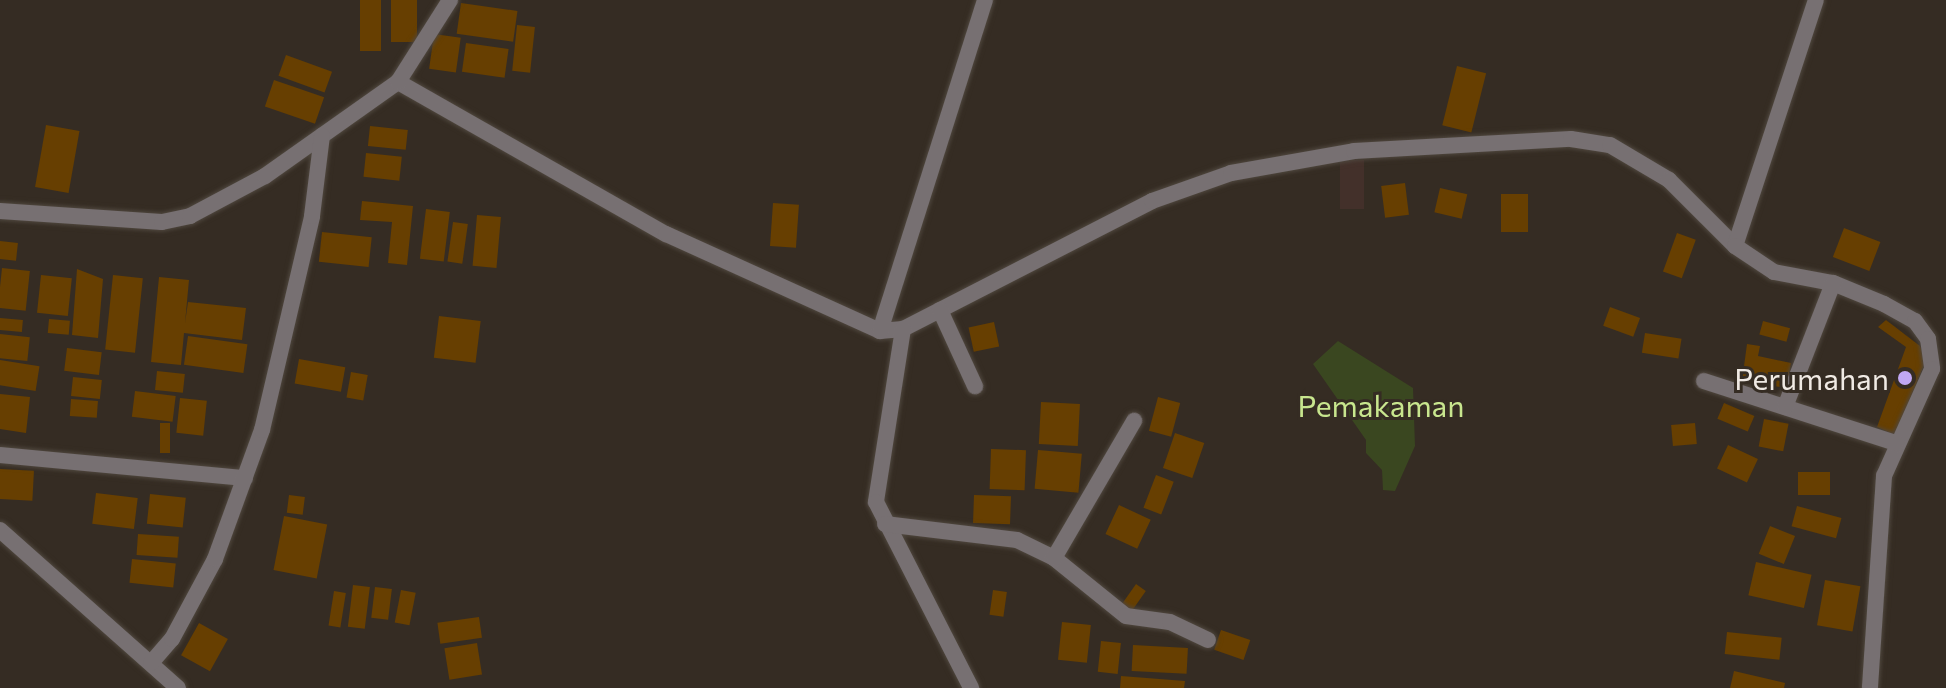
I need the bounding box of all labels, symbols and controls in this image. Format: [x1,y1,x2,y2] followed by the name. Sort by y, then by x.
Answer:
[1734,360,1889,396] place label: Perumahan
[1896,369,1914,387] marker: Perumahan
[1297,387,1465,423] park label: Pemakaman

